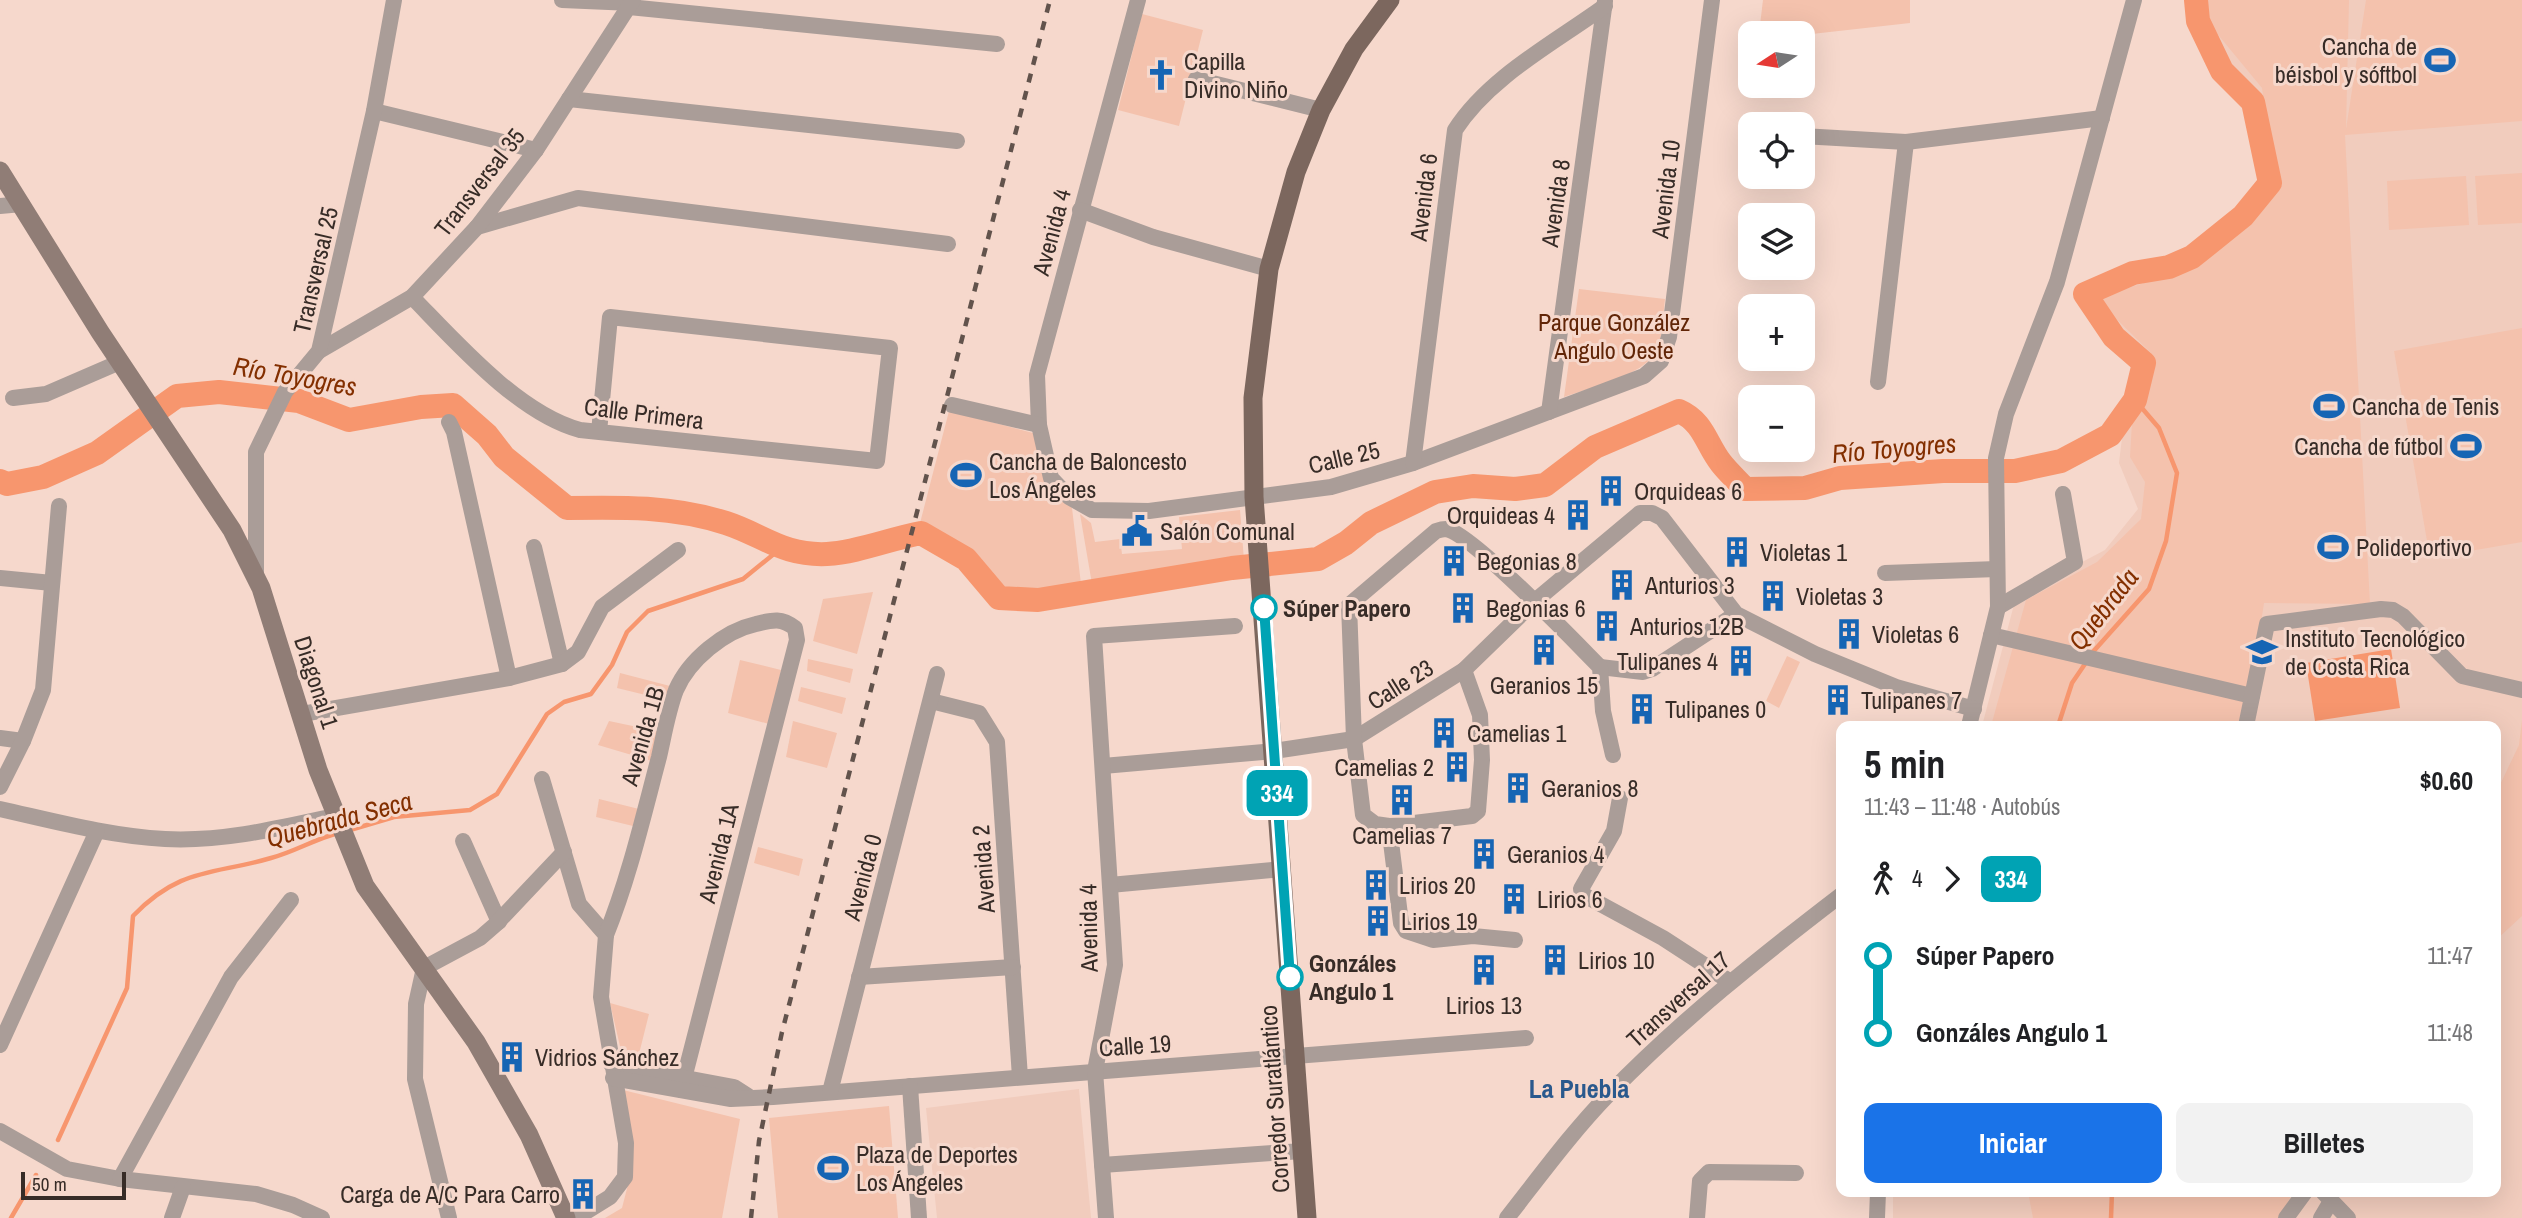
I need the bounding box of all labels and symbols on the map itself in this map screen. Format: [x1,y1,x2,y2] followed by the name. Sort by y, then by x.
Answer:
[1738,21,1815,98] north arrow
[2275,30,2417,90] place label: Cancha de béisbol y sóftbol
[2423,43,2457,77] sports icon: Cancha de béisbol y sóftbol
[1184,45,1288,105] place label: Capilla Divino Niño
[1144,58,1178,92] church icon: Capilla Divino Niño
[427,121,531,243] street label: Transversal 35
[1643,138,1687,241] street label: Avenida 10
[1402,151,1444,244] street label: Avenida 6
[1533,157,1577,250] street label: Avenida 8
[1024,185,1078,280] street label: Avenida 4
[285,203,345,337] street label: Transversal 25
[1538,306,1690,366] park label: Parque González Angulo Oeste
[231,348,359,404] water label: Río Toyogres
[2312,389,2346,423] sports icon: Cancha de Tenis
[582,390,706,436] street label: Calle Primera
[2352,390,2499,422] place label: Cancha de Tenis
[1830,425,1958,471] water label: Río Toyogres
[2449,429,2483,463] sports icon: Cancha de fútbol
[2294,430,2443,462] place label: Cancha de fútbol
[1305,433,1383,481] street label: Calle 25
[989,445,1187,505] place label: Cancha de Baloncesto Los Ángeles
[949,458,983,492] sports icon: Cancha de Baloncesto Los Ángeles
[1594,474,1628,508] building icon: Orquideas 6
[1634,475,1742,507] place label: Orquideas 6
[1561,498,1595,532] building icon: Orquideas 4
[1447,499,1555,531] place label: Orquideas 4
[1120,514,1154,548] public building icon: Salón Comunal
[1160,515,1295,547] place label: Salón Comunal
[2316,530,2350,564] sports icon: Polideportivo
[2356,531,2472,563] place label: Polideportivo
[1720,535,1754,569] building icon: Violetas 1
[1760,536,1847,568] place label: Violetas 1
[1437,544,1471,578] building icon: Begonias 8
[1477,545,1577,577] place label: Begonias 8
[2060,561,2146,657] water label: Quebrada
[1605,568,1639,602] building icon: Anturios 3
[1644,569,1735,601] place label: Anturios 3
[1756,579,1790,613] building icon: Violetas 3
[1796,580,1883,612] place label: Violetas 3
[1446,591,1480,625] building icon: Begonias 6
[1283,592,1411,624] place label: Súper Papero
[1486,592,1586,624] place label: Begonias 6
[1251,595,1277,621] marker: Súper Papero
[1590,609,1624,643] building icon: Anturios 12B
[1629,610,1744,642] place label: Anturios 12B
[1832,617,1866,651] building icon: Violetas 6
[1872,618,1959,650] place label: Violetas 6
[2285,622,2465,682] place label: Instituto Tecnológico de Costa Rica
[287,632,347,732] street label: Diagonal 1
[1527,633,1561,667] building icon: Geranios 15
[2245,635,2279,669] school or university icon: Instituto Tecnológico de Costa Rica
[1724,644,1758,678] building icon: Tulipanes 4
[1617,645,1718,677] place label: Tulipanes 4
[1361,651,1439,717] street label: Calle 23
[1490,669,1598,701] place label: Geranios 15
[612,683,671,790] street label: Avenida 1B
[1821,683,1855,717] building icon: Tulipanes 7
[1861,684,1962,716] place label: Tulipanes 7
[1625,692,1659,726] building icon: Tulipanes 0
[1665,693,1766,725] place label: Tulipanes 0
[1427,716,1461,750] building icon: Camelias 1
[1467,717,1567,749] place label: Camelias 1
[1440,750,1474,784] building icon: Camelias 2
[1334,751,1434,783] place label: Camelias 2
[1237,770,1317,816] line badge: 334
[1501,771,1535,805] building icon: Geranios 8
[1541,772,1638,804] place label: Geranios 8
[262,783,416,855] water label: Quebrada Seca
[1385,783,1419,817] building icon: Camelias 7
[690,799,746,907] street label: Avenida 1A
[1352,819,1452,851] place label: Camelias 7
[964,824,1002,915] street label: Avenida 2
[835,830,889,925] street label: Avenida 0
[1467,837,1501,871] building icon: Geranios 4
[1507,838,1604,870] place label: Geranios 4
[1359,868,1393,902] building icon: Lirios 20
[1399,869,1476,901] place label: Lirios 20
[1497,882,1531,916] building icon: Lirios 6
[1537,883,1603,915] place label: Lirios 6
[1071,884,1105,973] street label: Avenida 4
[1361,904,1395,938] building icon: Lirios 19
[1401,905,1478,937] place label: Lirios 19
[1538,943,1572,977] building icon: Lirios 10
[1578,944,1655,976] place label: Lirios 10
[1619,944,1737,1054] street label: Transversal 17
[1309,947,1397,1007] place label: Gonzáles Angulo 1
[1467,953,1501,987] building icon: Lirios 13
[1277,964,1303,990] marker: Gonzáles Angulo 1
[1446,989,1522,1021] place label: Lirios 13
[1251,1004,1297,1194] street label: Corredor Suratlántico
[1098,1027,1172,1063] street label: Calle 19
[495,1040,529,1074] building icon: Vidrios Sánchez
[535,1041,679,1073] place label: Vidrios Sánchez
[1529,1071,1630,1106] district label: La Puebla
[856,1138,1018,1198] place label: Plaza de Deportes Los Ángeles
[816,1151,850,1185] sports icon: Plaza de Deportes Los Ángeles
[21,1169,126,1201] scale bar
[566,1177,600,1211] building icon: Carga de A/C Para Carro
[340,1178,560,1210] place label: Carga de A/C Para Carro

